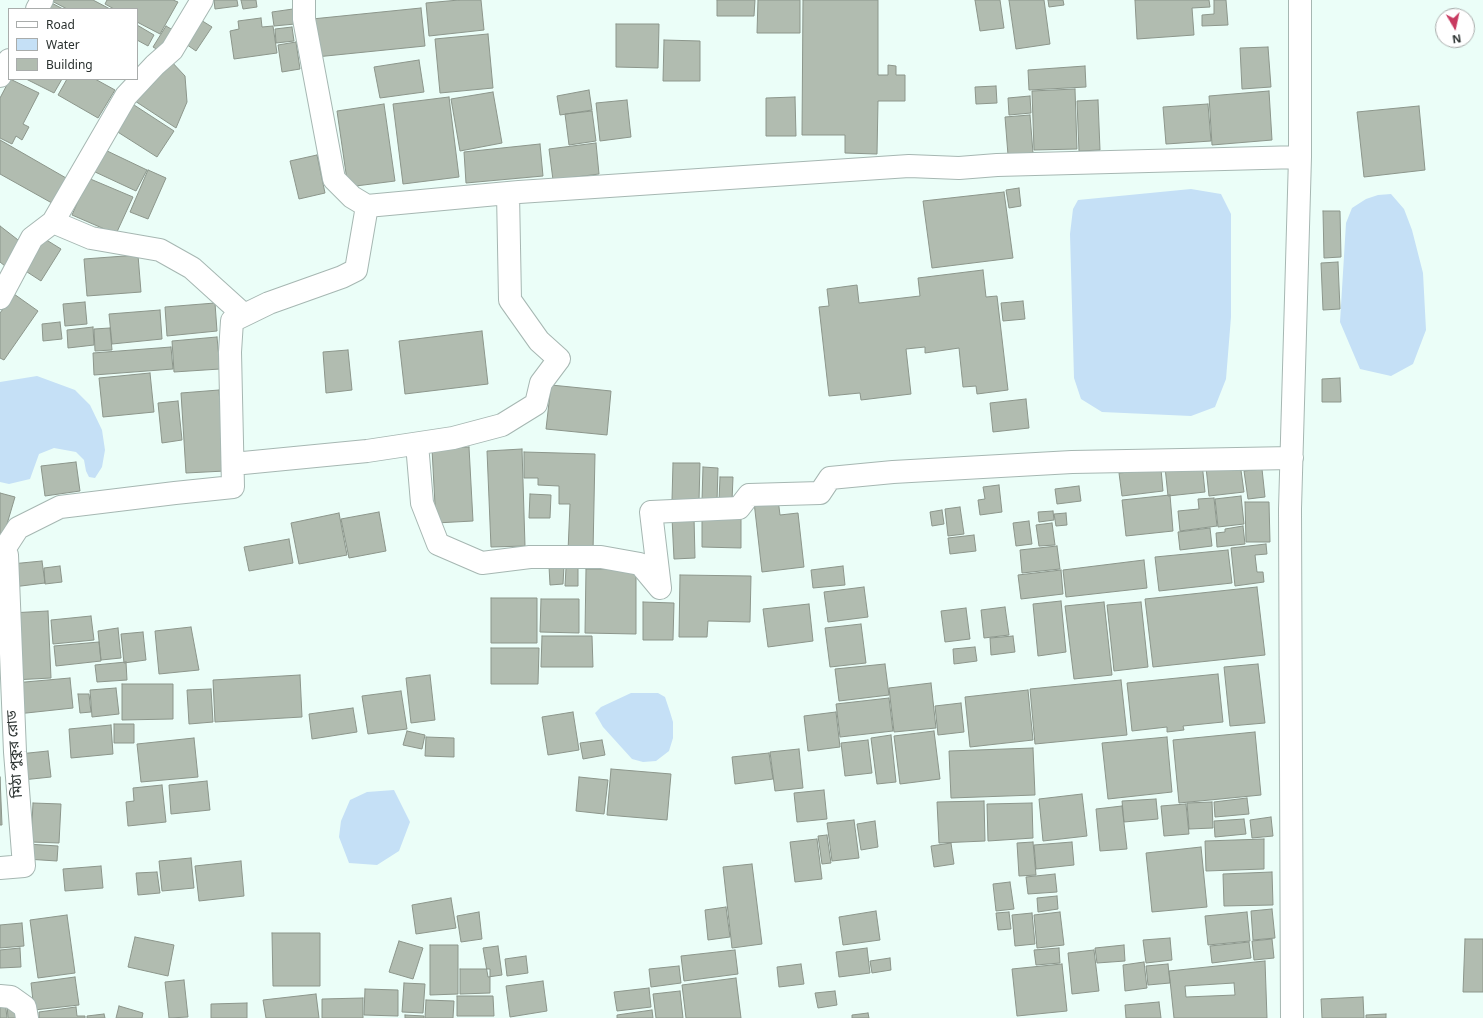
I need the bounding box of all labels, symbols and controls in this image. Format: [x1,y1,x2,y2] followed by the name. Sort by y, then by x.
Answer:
[8,8,138,80] legend
[1435,8,1475,48] north arrow
[46,16,75,33] text: Road
[1451,31,1462,47] text: N
[46,36,80,53] text: Water
[46,56,93,73] text: Building
[4,710,26,798] street label: মিঠা পুকুর রোড

